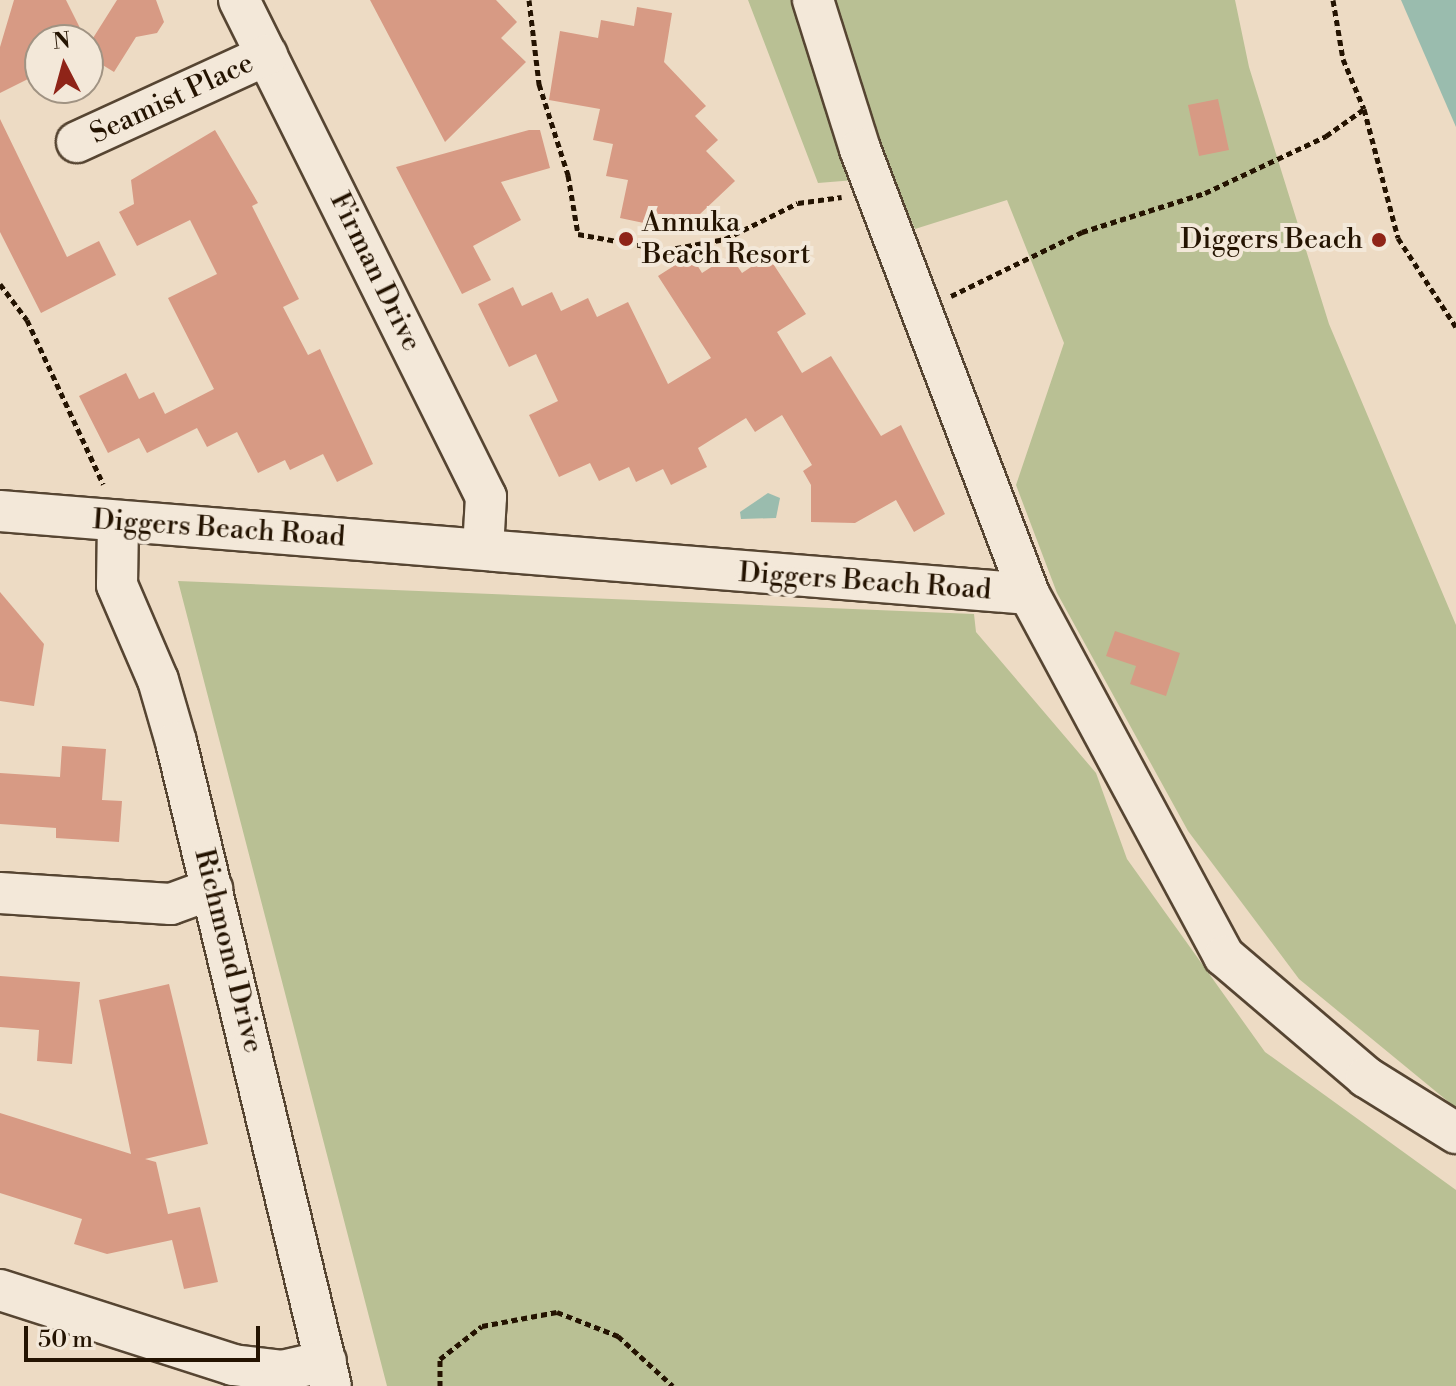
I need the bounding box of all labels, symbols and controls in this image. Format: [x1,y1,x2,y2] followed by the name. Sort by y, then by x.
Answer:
[24,24,104,104] north arrow
[52,27,72,56] text: N
[85,47,259,151] street label: Seamist Place
[322,187,428,357] street label: Firman Drive
[642,206,810,272] place label: Annuka Beach Resort
[1180,223,1363,257] place label: Diggers Beach
[617,230,635,248] marker: Annuka Beach Resort
[1370,231,1388,249] marker: Diggers Beach
[92,503,346,555] street label: Diggers Beach Road
[738,556,992,608] street label: Diggers Beach Road
[186,845,270,1057] street label: Richmond Drive
[28,1310,264,1360] scale bar
[38,1325,93,1355] text: 50 m

